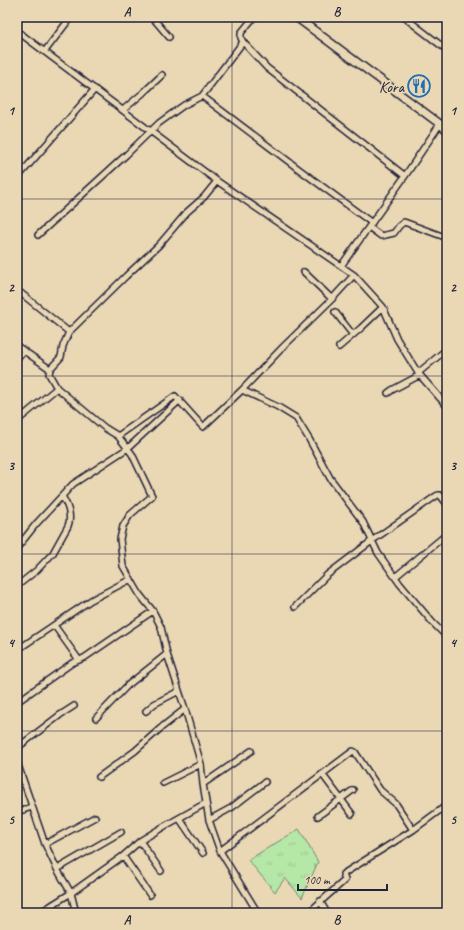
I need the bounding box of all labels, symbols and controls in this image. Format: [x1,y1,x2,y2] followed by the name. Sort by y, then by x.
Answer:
[124,4,132,20] text: A
[334,4,342,20] text: B
[406,73,432,99] restaurant icon: Kora
[379,77,406,97] place label: Kora
[8,103,16,119] text: 1
[450,103,458,119] text: 1
[8,280,15,296] text: 2
[450,280,457,296] text: 2
[8,458,15,474] text: 3
[450,458,457,474] text: 3
[8,635,16,651] text: 4
[450,635,458,651] text: 4
[8,812,15,828] text: 5
[450,812,457,828] text: 5
[298,866,387,892] scale bar
[304,872,331,888] text: 100 m
[124,912,132,928] text: A
[334,912,342,928] text: B

